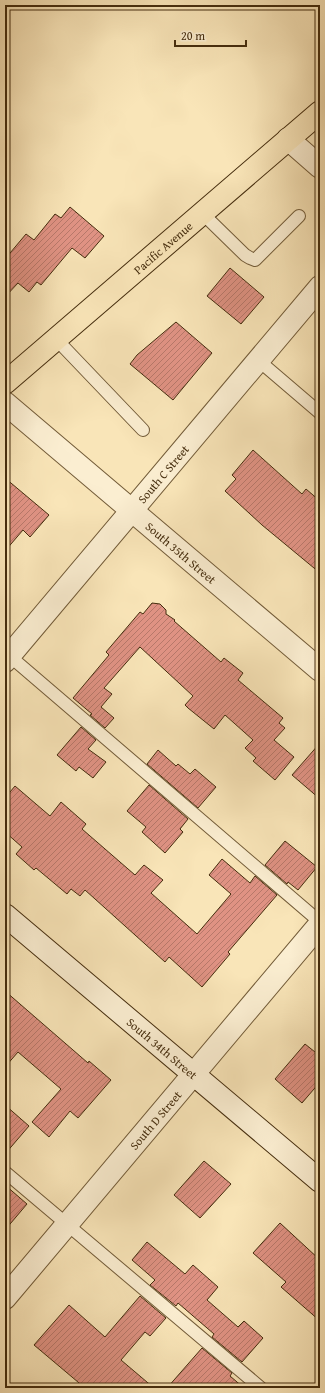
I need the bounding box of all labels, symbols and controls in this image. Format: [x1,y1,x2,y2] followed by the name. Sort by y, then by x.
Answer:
[175,22,246,48] scale bar
[181,27,205,44] text: 20 m
[129,217,196,278] street label: Pacific Avenue
[133,440,193,507] street label: South C Street
[142,518,221,588] street label: South 35th Street
[123,1013,202,1083] street label: South 34th Street
[125,1086,185,1153] street label: South D Street

